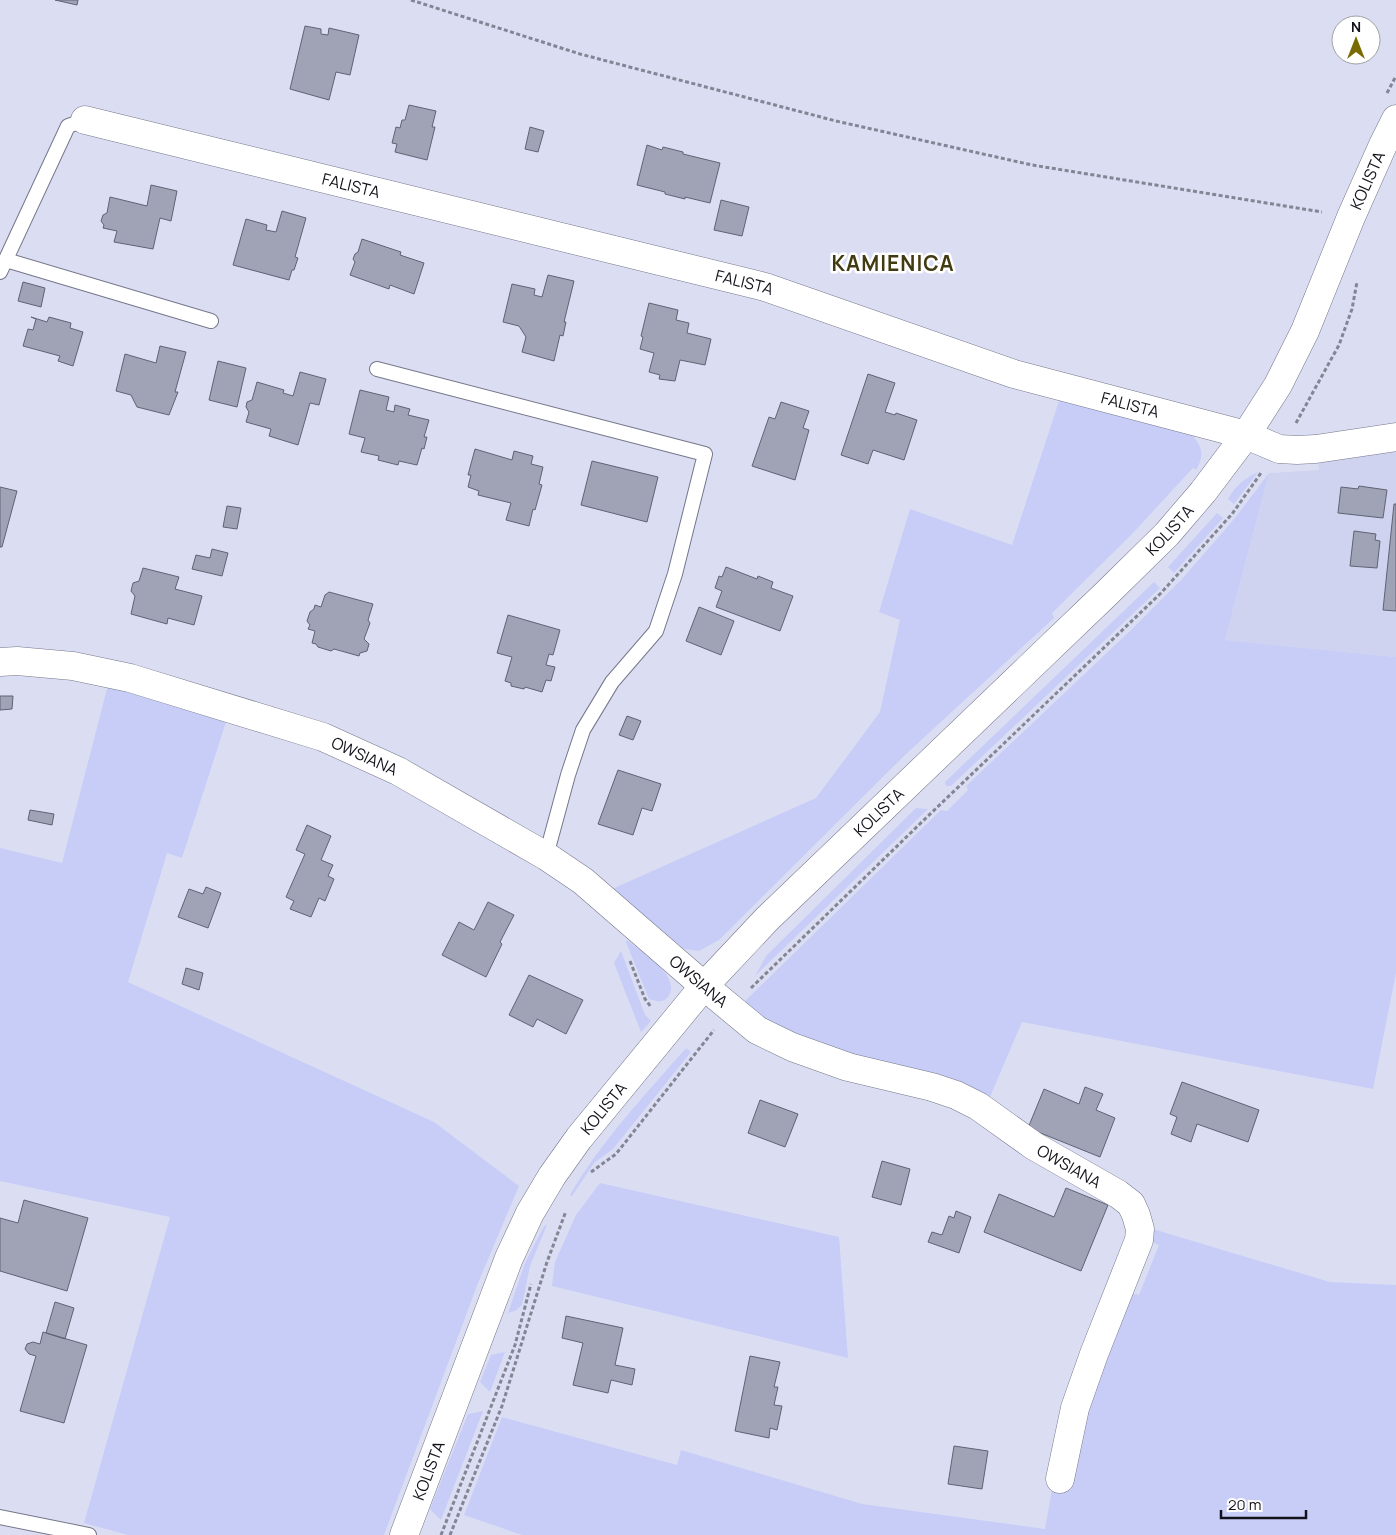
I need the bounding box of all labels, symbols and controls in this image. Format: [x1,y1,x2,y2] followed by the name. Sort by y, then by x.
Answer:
[1331,15,1381,65] north arrow
[1351,17,1361,36] text: N
[1345,148,1390,213] street label: KOLISTA
[320,168,382,203] street label: FALISTA
[832,249,954,277] district label: KAMIENICA
[713,264,777,300] street label: FALISTA
[1099,386,1162,423] street label: FALISTA
[1140,500,1198,560] street label: KOLISTA
[328,731,401,780] street label: OWSIANA
[849,783,909,841] street label: KOLISTA
[665,950,733,1012] street label: OWSIANA
[575,1077,632,1139] street label: KOLISTA
[1033,1139,1105,1193] street label: OWSIANA
[407,1438,450,1503] street label: KOLISTA
[1221,1488,1306,1520] scale bar
[1228,1494,1261,1515] text: 20 m

